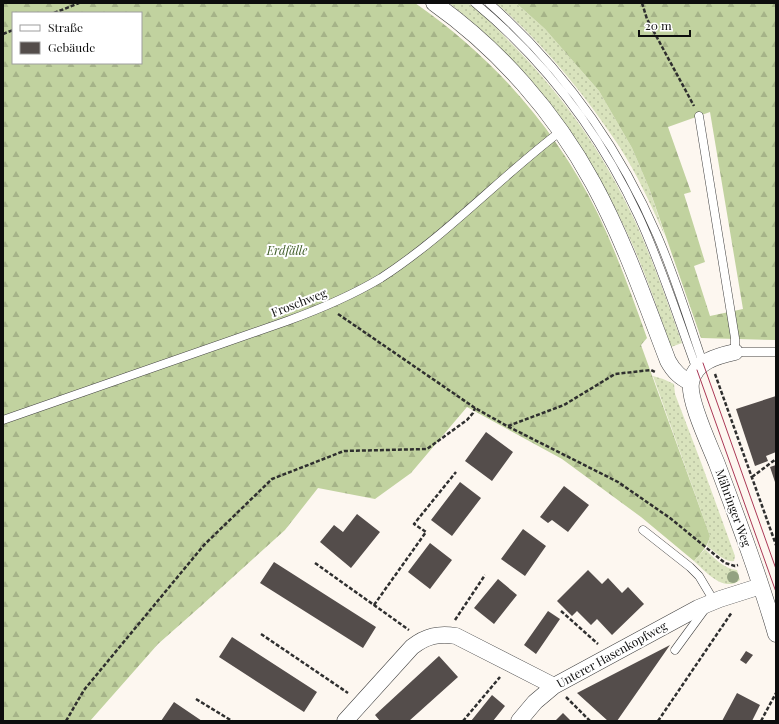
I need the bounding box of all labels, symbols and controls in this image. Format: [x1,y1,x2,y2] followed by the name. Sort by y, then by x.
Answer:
[12,12,142,64] legend
[639,12,690,38] scale bar
[645,17,672,33] text: 20 m
[48,19,83,35] text: Straße
[48,39,95,55] text: Gebäude
[266,242,307,258] park label: Erdfälle
[269,284,329,320] street label: Froschweg
[712,467,756,549] street label: Mähringer Weg
[554,617,670,691] street label: Unterer Hasenkopfweg

